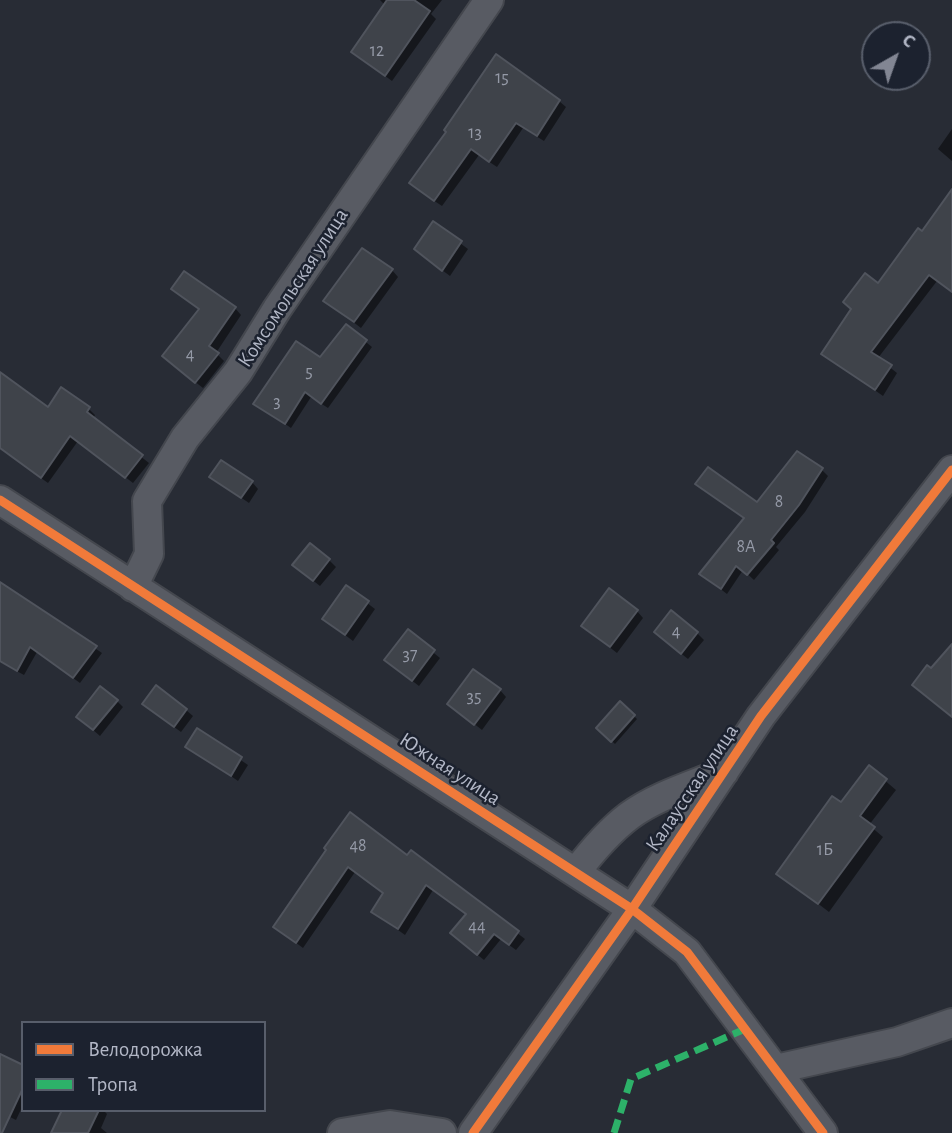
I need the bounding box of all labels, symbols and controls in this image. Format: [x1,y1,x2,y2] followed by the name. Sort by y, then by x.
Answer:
[861,21,931,91] north arrow
[898,30,919,52] text: С
[370,40,384,62] house number: 12
[495,67,509,89] house number: 15
[468,122,482,144] house number: 13
[232,204,354,372] street label: Комсомольская улица
[186,344,194,366] house number: 4
[305,361,313,383] house number: 5
[273,391,281,413] house number: 3
[775,491,783,513] house number: 8
[736,536,756,558] house number: 8А
[672,621,680,643] house number: 4
[403,644,417,666] house number: 37
[467,686,481,708] house number: 35
[640,720,744,856] street label: Калаусская улица
[395,727,505,811] street label: Южная улица
[349,835,367,857] house number: 48
[817,839,833,861] house number: 1Б
[468,916,486,938] house number: 44
[21,1021,266,1112] legend
[88,1039,203,1060] text: Велодорожка
[88,1074,138,1095] text: Тропа

